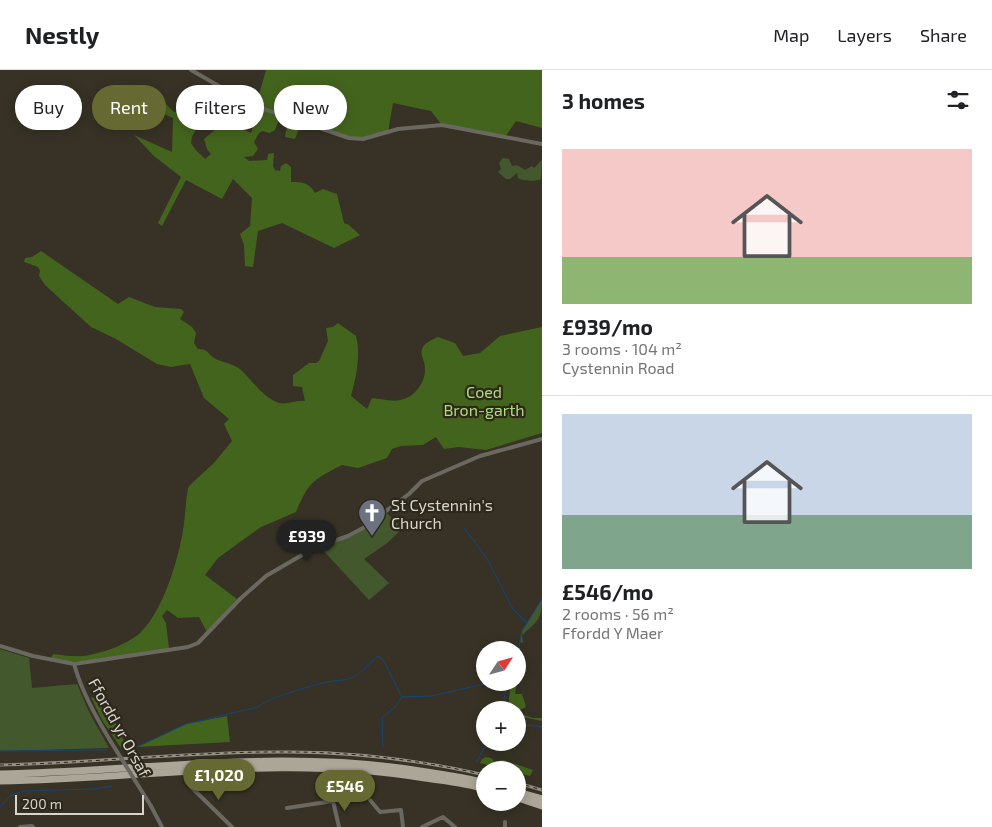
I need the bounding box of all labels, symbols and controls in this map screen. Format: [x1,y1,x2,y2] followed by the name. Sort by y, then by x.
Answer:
[25,20,99,49] text: Nestly
[773,24,809,46] text: Map
[837,24,892,46] text: Layers
[920,24,967,46] text: Share
[15,85,82,130] chip: Buy
[92,85,166,130] chip: Rent
[176,85,264,130] chip: Filters
[274,85,347,130] chip: New
[944,86,972,114] icon: filters
[562,88,645,113] text: 3 homes
[722,181,812,271] icon: home
[562,314,653,339] text: £939/mo
[562,339,682,358] text: 3 rooms · 104 m²
[562,358,675,377] text: Cystennin Road
[443,382,525,419] park label: Coed Bron-garth
[722,447,812,537] icon: home
[391,495,493,532] place label: St Cystennin's Church
[357,498,387,537] church icon: St Cystennin's Church
[277,520,337,562] pin: £939
[288,526,326,545] text: £939
[562,579,654,604] text: £546/mo
[562,604,674,623] text: 2 rooms · 56 m²
[562,623,663,642] text: Ffordd Y Maer
[476,641,526,691] north arrow
[476,641,526,811] map controls
[85,674,155,780] street label: Ffordd yr Orsaf
[476,701,526,751] button: +
[178,758,260,801] pin: £1,020
[476,761,526,811] button: −
[194,765,244,784] text: £1,020
[315,770,375,812] pin: £546
[326,776,364,795] text: £546
[15,792,144,815] scale bar
[22,795,62,812] text: 200 m

